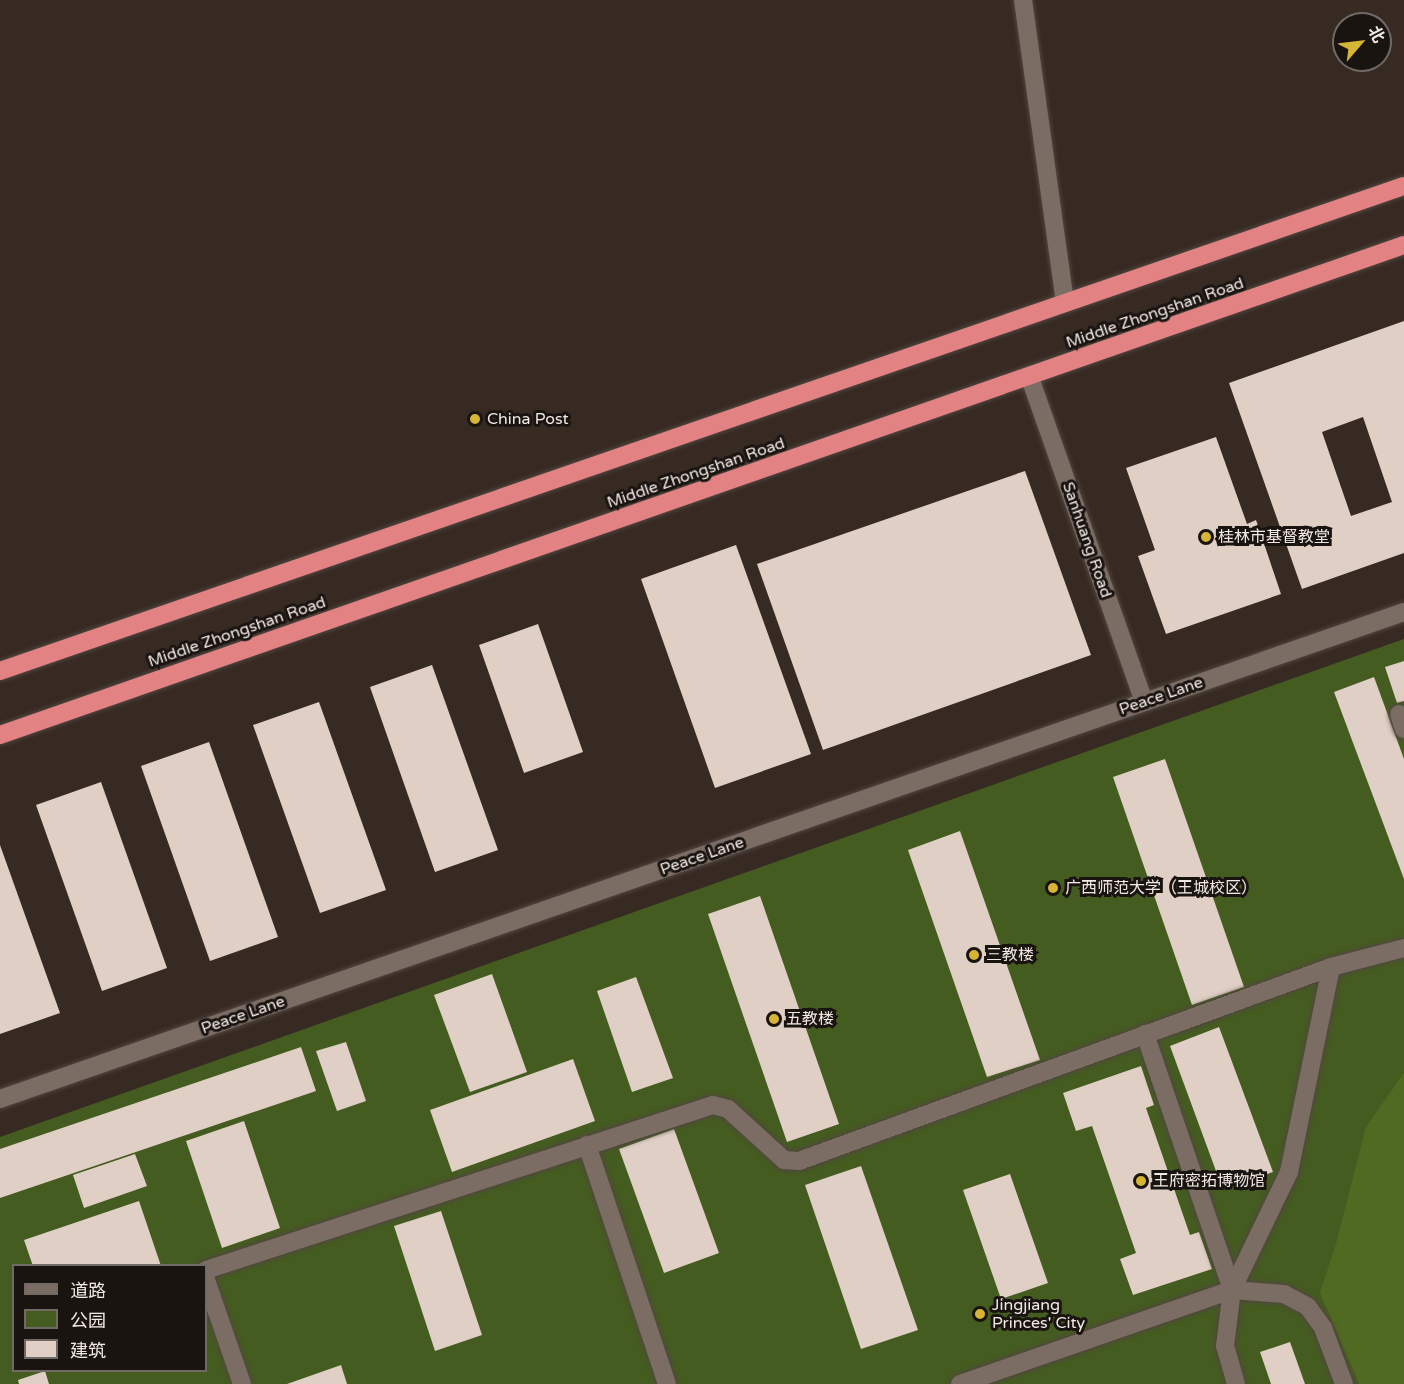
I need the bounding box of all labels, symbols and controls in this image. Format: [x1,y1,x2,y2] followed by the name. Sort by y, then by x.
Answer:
[1332,12,1392,72] north arrow
[1364,23,1389,46] text: 北
[1064,274,1246,352] street label: Middle Zhongshan Road
[487,409,569,429] place label: China Post
[468,412,482,426] marker: China Post
[605,434,787,512] street label: Middle Zhongshan Road
[1058,480,1116,600] street label: Sanhuang Road
[1218,527,1330,547] place label: 桂林市基督教堂
[1199,530,1213,544] marker: 桂林市基督教堂
[146,593,328,671] street label: Middle Zhongshan Road
[1117,673,1205,719] street label: Peace Lane
[658,833,746,879] street label: Peace Lane
[1065,878,1257,898] place label: 广西师范大学（王城校区）
[1046,881,1060,895] marker: 广西师范大学（王城校区）
[986,945,1034,965] place label: 三教楼
[967,948,981,962] marker: 三教楼
[199,992,287,1038] street label: Peace Lane
[786,1009,834,1029] place label: 五教楼
[767,1012,781,1026] marker: 五教楼
[1153,1171,1265,1191] place label: 王府密拓博物馆
[1134,1174,1148,1188] marker: 王府密拓博物馆
[12,1264,207,1372] legend
[70,1280,106,1302] text: 道路
[992,1295,1085,1333] place label: Jingjiang Princes' City
[973,1307,987,1321] marker: Jingjiang Princes' City
[70,1310,106,1332] text: 公园
[70,1340,106,1362] text: 建筑

